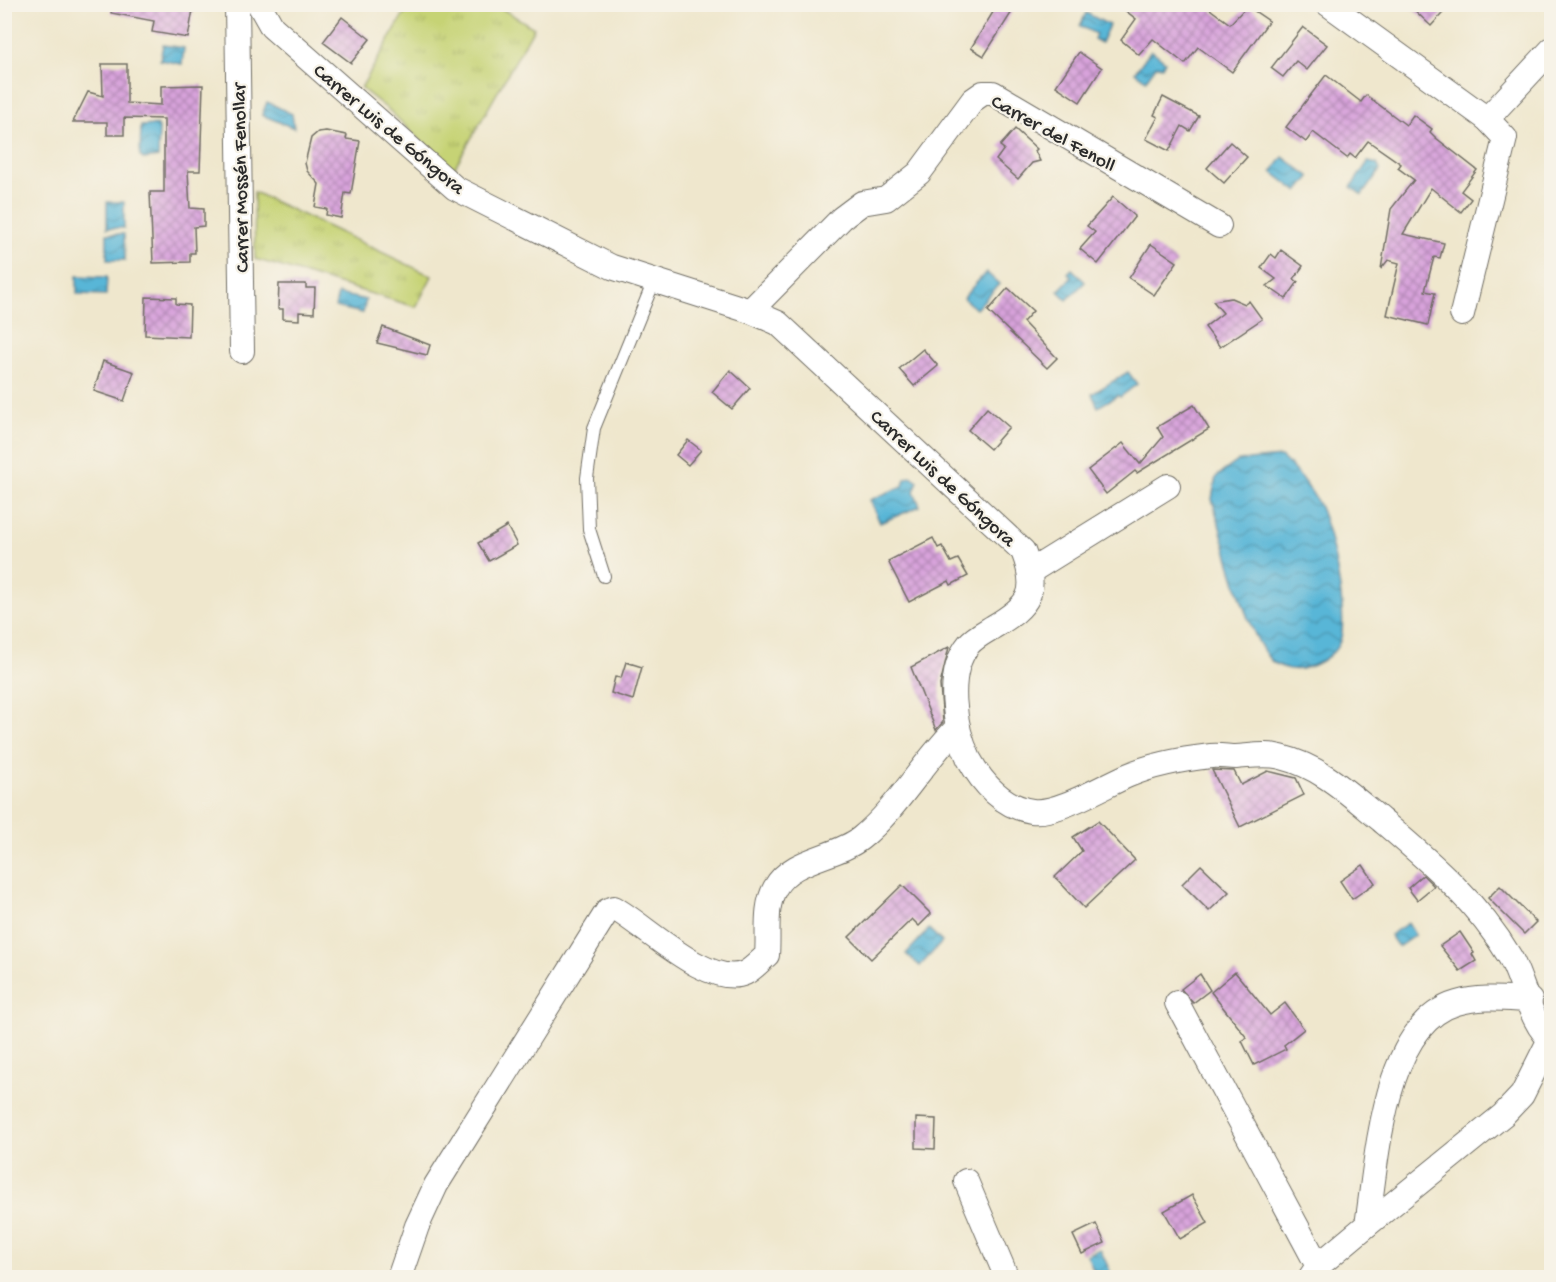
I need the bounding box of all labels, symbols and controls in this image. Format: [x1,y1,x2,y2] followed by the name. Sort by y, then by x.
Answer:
[307,61,469,201] street label: Carrer Luis de Góngora
[229,81,256,273] street label: Carrer Mossén Fenollar
[986,91,1119,179] street label: Carrer del Fenoll
[864,406,1020,554] street label: Carrer Luis de Góngora

